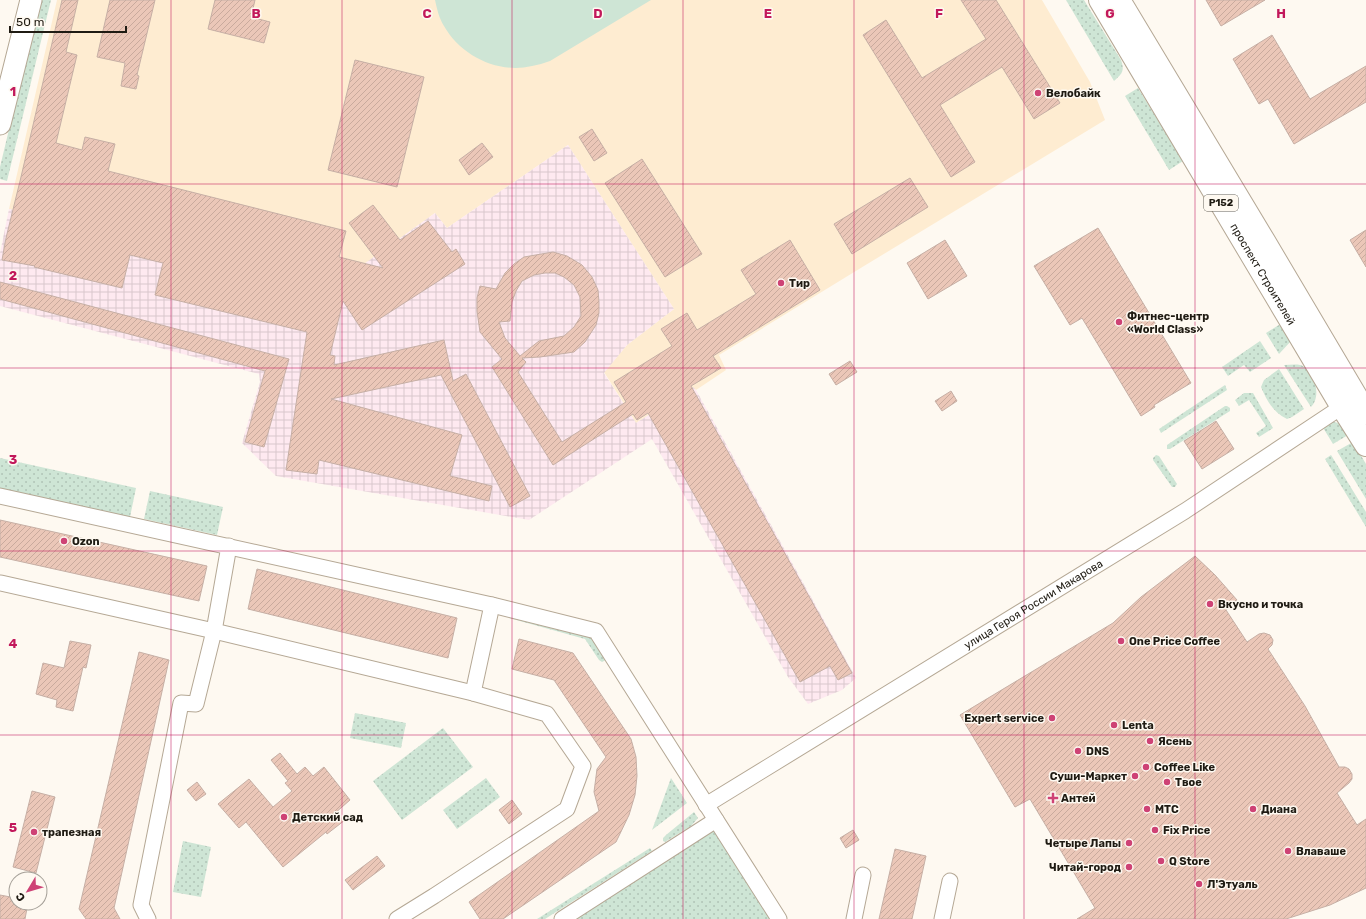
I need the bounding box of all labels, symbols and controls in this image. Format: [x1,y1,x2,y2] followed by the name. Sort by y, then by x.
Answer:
[251,6,261,21] text: B
[422,6,432,21] text: C
[593,6,603,21] text: D
[764,6,772,21] text: E
[935,6,943,21] text: F
[1105,6,1115,21] text: G
[1276,6,1286,21] text: H
[10,8,126,34] scale bar
[16,15,44,29] text: 50 m
[10,84,16,99] text: 1
[1046,87,1101,100] place label: Велобайк
[1033,88,1043,98] marker: Велобайк
[1204,195,1238,211] road number: Р152
[1228,221,1298,327] street label: проспект Строителей
[9,268,17,283] text: 2
[789,277,810,290] place label: Тир
[776,278,786,288] marker: Тир
[1127,310,1209,336] place label: Фитнес-центр «World Class»
[1114,317,1124,327] marker: Фитнес-центр «World Class»
[9,452,18,467] text: 3
[72,535,100,548] place label: Ozon
[59,536,69,546] marker: Ozon
[962,557,1105,652] street label: улица Героя России Макарова
[1218,598,1303,611] place label: Вкусно и точка
[1205,599,1215,609] marker: Вкусно и точка
[1129,635,1220,648] place label: One Price Coffee
[9,636,18,651] text: 4
[1116,636,1126,646] marker: One Price Coffee
[964,712,1044,725] place label: Expert service
[1047,713,1057,723] marker: Expert service
[1122,719,1154,732] place label: Lenta
[1109,720,1119,730] marker: Lenta
[1158,735,1192,748] place label: Ясень
[1145,736,1155,746] marker: Ясень
[1086,745,1109,758] place label: DNS
[1073,746,1083,756] marker: DNS
[1154,761,1215,774] place label: Coffee Like
[1141,762,1151,772] marker: Coffee Like
[1050,770,1127,783] place label: Суши-Маркет
[1130,771,1140,781] marker: Суши-Маркет
[1175,776,1202,789] place label: Твое
[1162,777,1172,787] marker: Твое
[1061,792,1095,805] place label: Антей
[1048,793,1058,803] marker: Антей
[1155,803,1179,816] place label: МТС
[1261,803,1297,816] place label: Диана
[1142,804,1152,814] marker: МТС
[1248,804,1258,814] marker: Диана
[292,811,363,824] place label: Детский сад
[279,812,289,822] marker: Детский сад
[9,820,17,835] text: 5
[1163,824,1211,837] place label: Fix Price
[1150,825,1160,835] marker: Fix Price
[42,826,101,839] place label: трапезная
[29,827,39,837] marker: трапезная
[1045,837,1121,850] place label: Четыре Лапы
[1124,838,1134,848] marker: Четыре Лапы
[1296,845,1346,858] place label: Влаваше
[1283,846,1293,856] marker: Влаваше
[1169,855,1210,868] place label: Q Store
[1156,856,1166,866] marker: Q Store
[1049,861,1121,874] place label: Читай-город
[1124,862,1134,872] marker: Читай-город
[8,871,48,911] north arrow
[1207,878,1258,891] place label: Л'Этуаль
[1194,879,1204,889] marker: Л'Этуаль
[13,890,28,904] text: С

